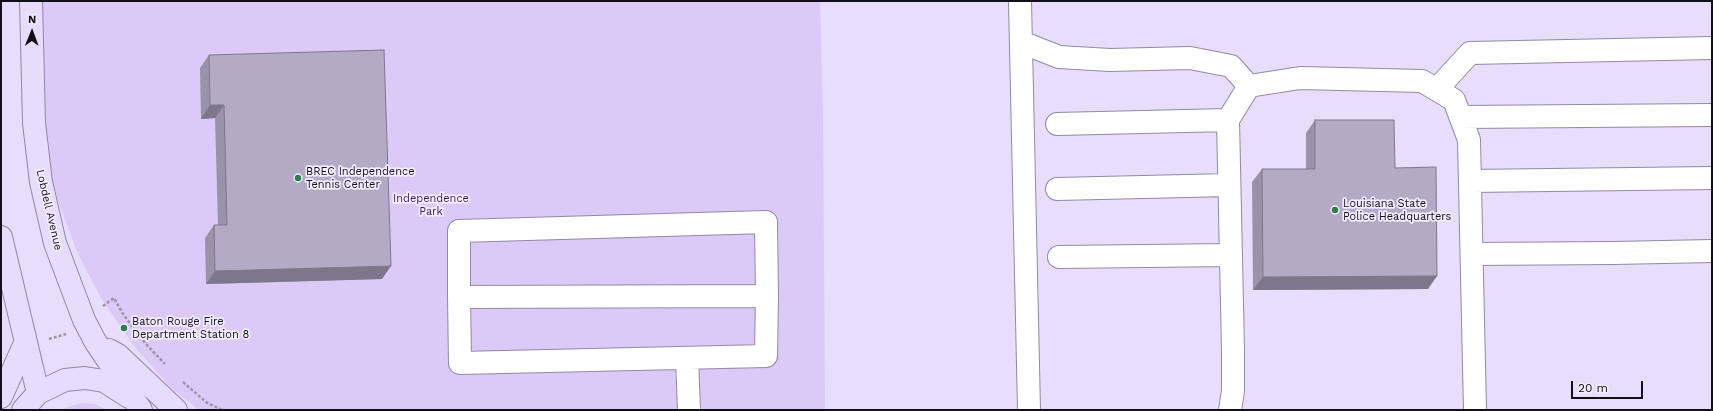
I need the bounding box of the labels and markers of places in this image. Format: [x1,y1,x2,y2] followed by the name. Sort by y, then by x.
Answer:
[306,165,415,191] place label: BREC Independence Tennis Center
[293,173,303,183] marker: BREC Independence Tennis Center
[1343,197,1451,223] place label: Louisiana State Police Headquarters
[1330,205,1340,215] marker: Louisiana State Police Headquarters
[132,315,249,341] place label: Baton Rouge Fire Department Station 8
[119,323,129,333] marker: Baton Rouge Fire Department Station 8

